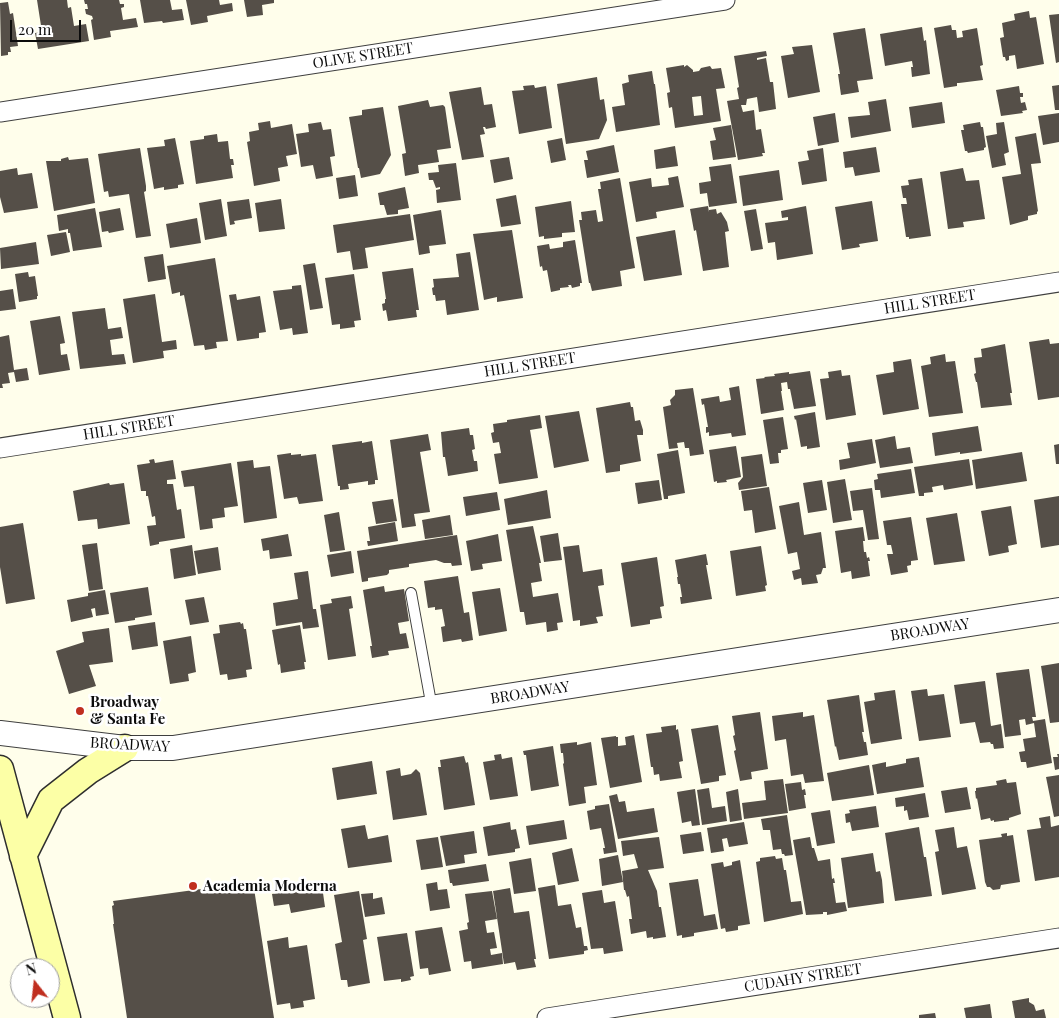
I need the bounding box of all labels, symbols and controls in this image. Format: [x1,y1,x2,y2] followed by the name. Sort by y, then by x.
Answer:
[12,10,84,42] scale bar
[18,19,51,39] text: 20 m
[311,39,415,73] street label: OLIVE STREET
[883,286,977,318] street label: HILL STREET
[483,349,577,381] street label: HILL STREET
[82,412,176,444] street label: HILL STREET
[889,615,971,645] street label: BROADWAY
[489,678,571,708] street label: BROADWAY
[90,693,165,728] place label: Broadway & Santa Fe
[74,705,86,717] marker: Broadway & Santa Fe
[90,734,170,756] street label: BROADWAY
[203,877,337,895] place label: Academia Moderna
[187,880,199,892] marker: Academia Moderna
[10,958,60,1008] north arrow
[24,959,38,980] text: N
[743,960,863,996] street label: CUDAHY STREET

